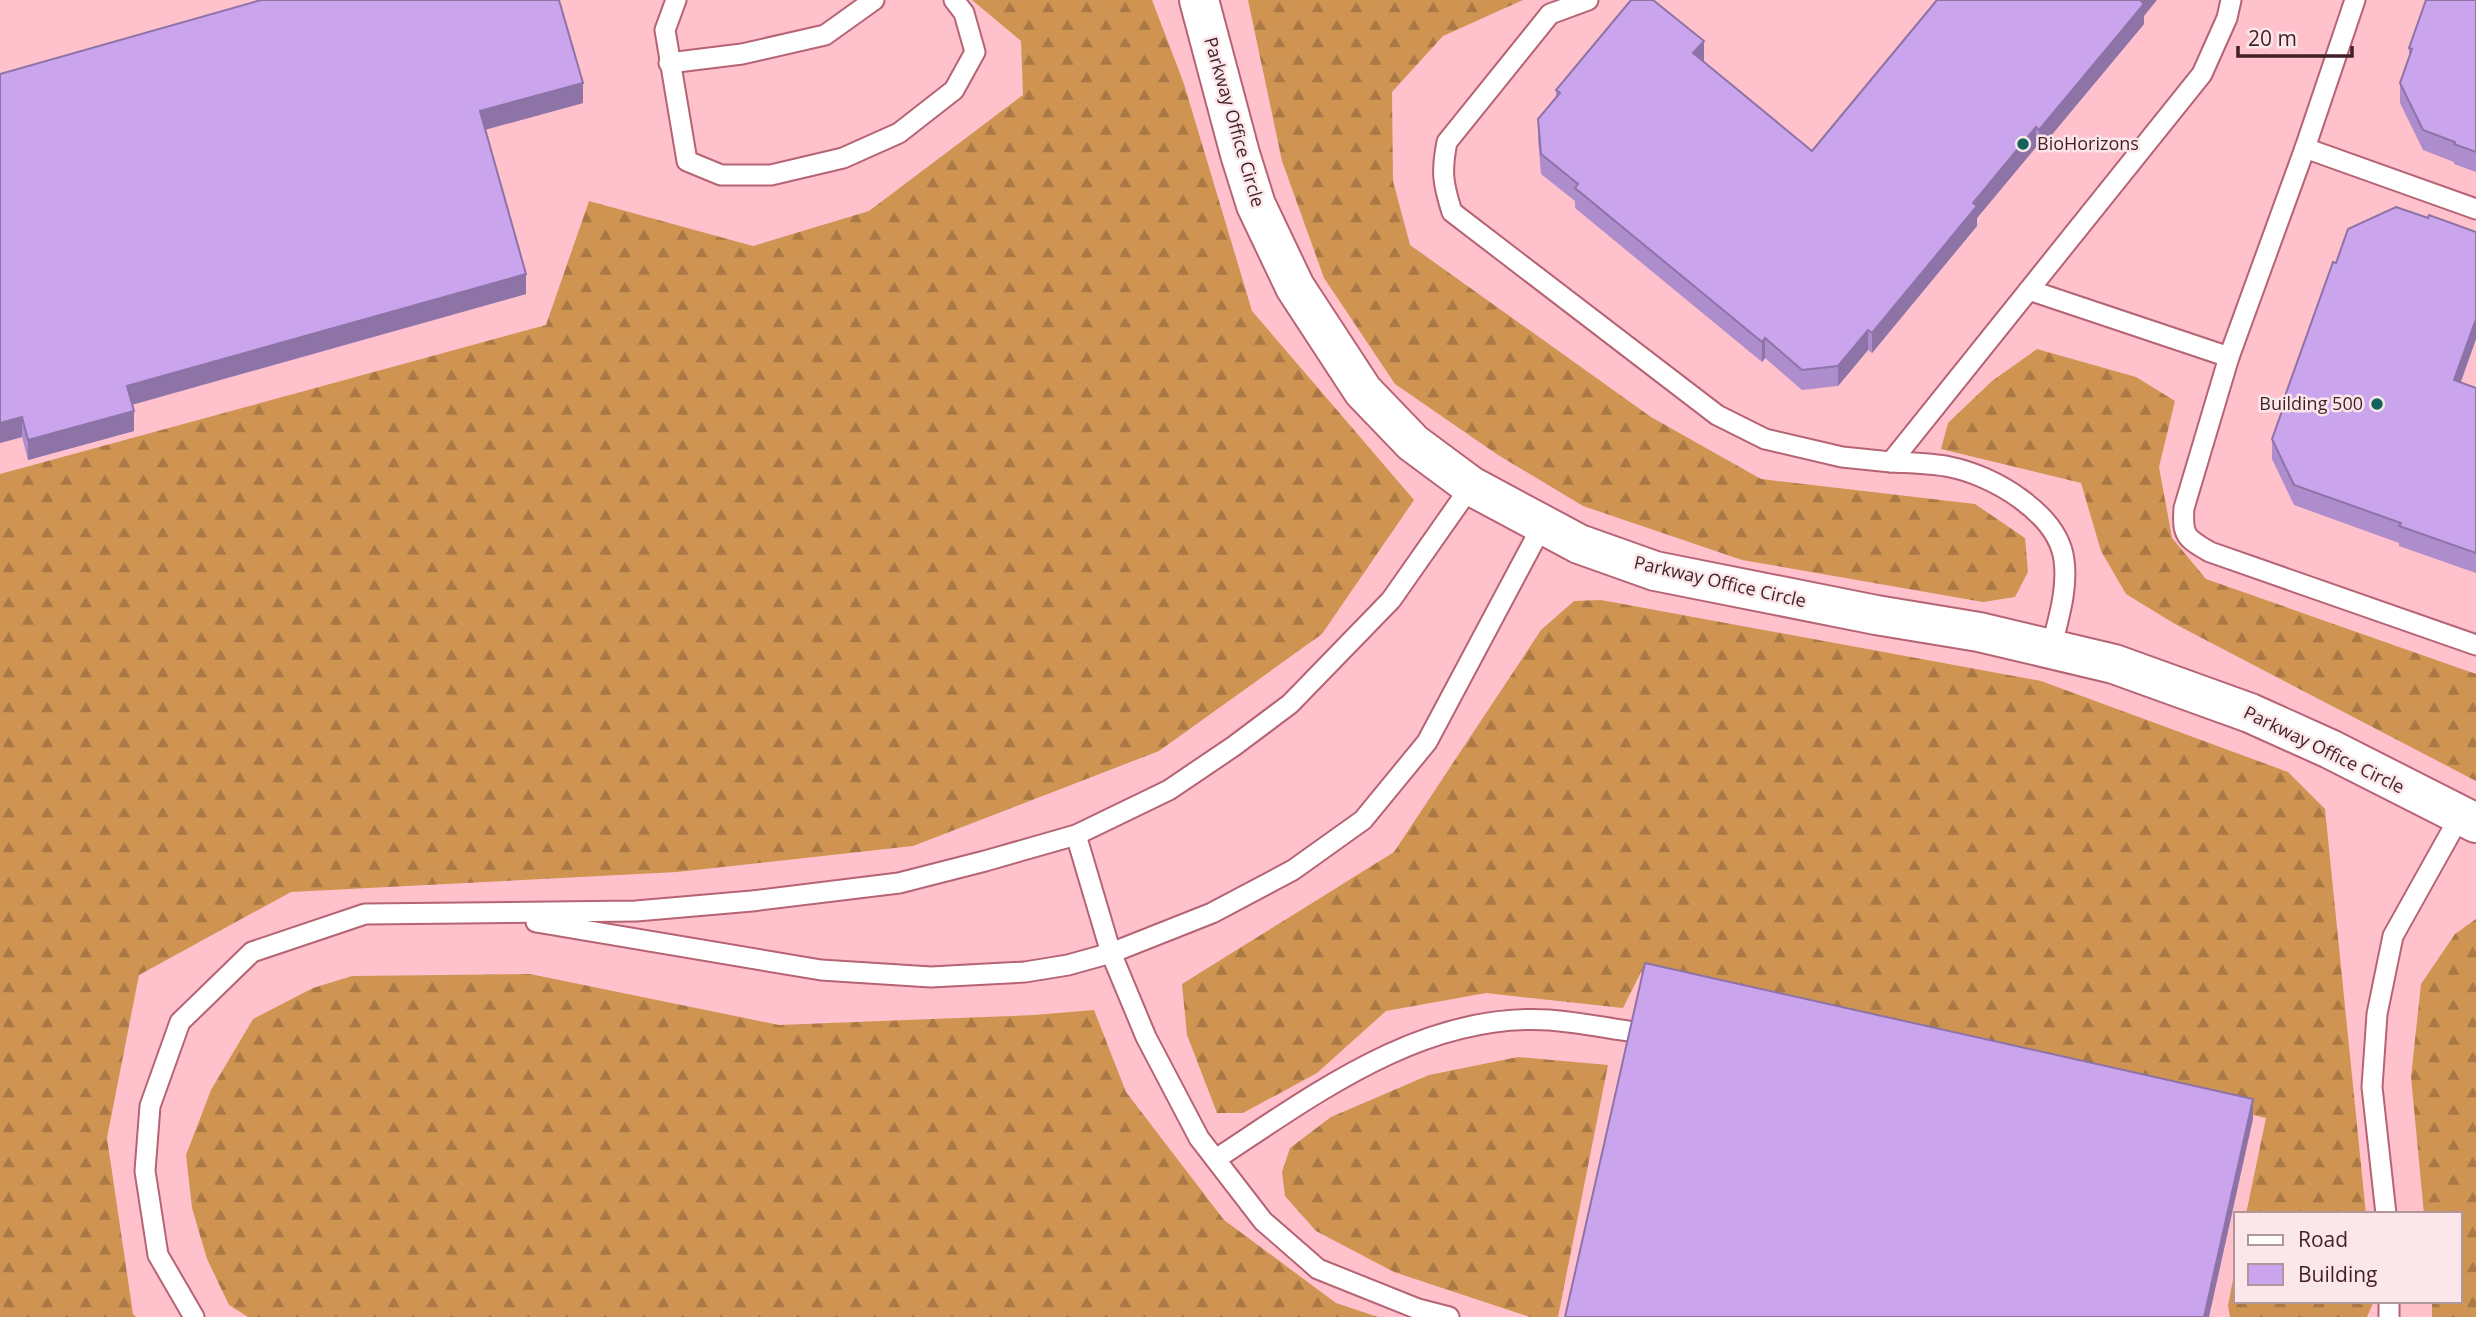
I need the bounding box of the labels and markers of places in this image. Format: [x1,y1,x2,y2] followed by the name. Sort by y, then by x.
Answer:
[2037,131,2139,155] place label: BioHorizons
[2015,136,2031,152] marker: BioHorizons
[2259,391,2363,415] place label: Building 500
[2369,396,2385,412] marker: Building 500

